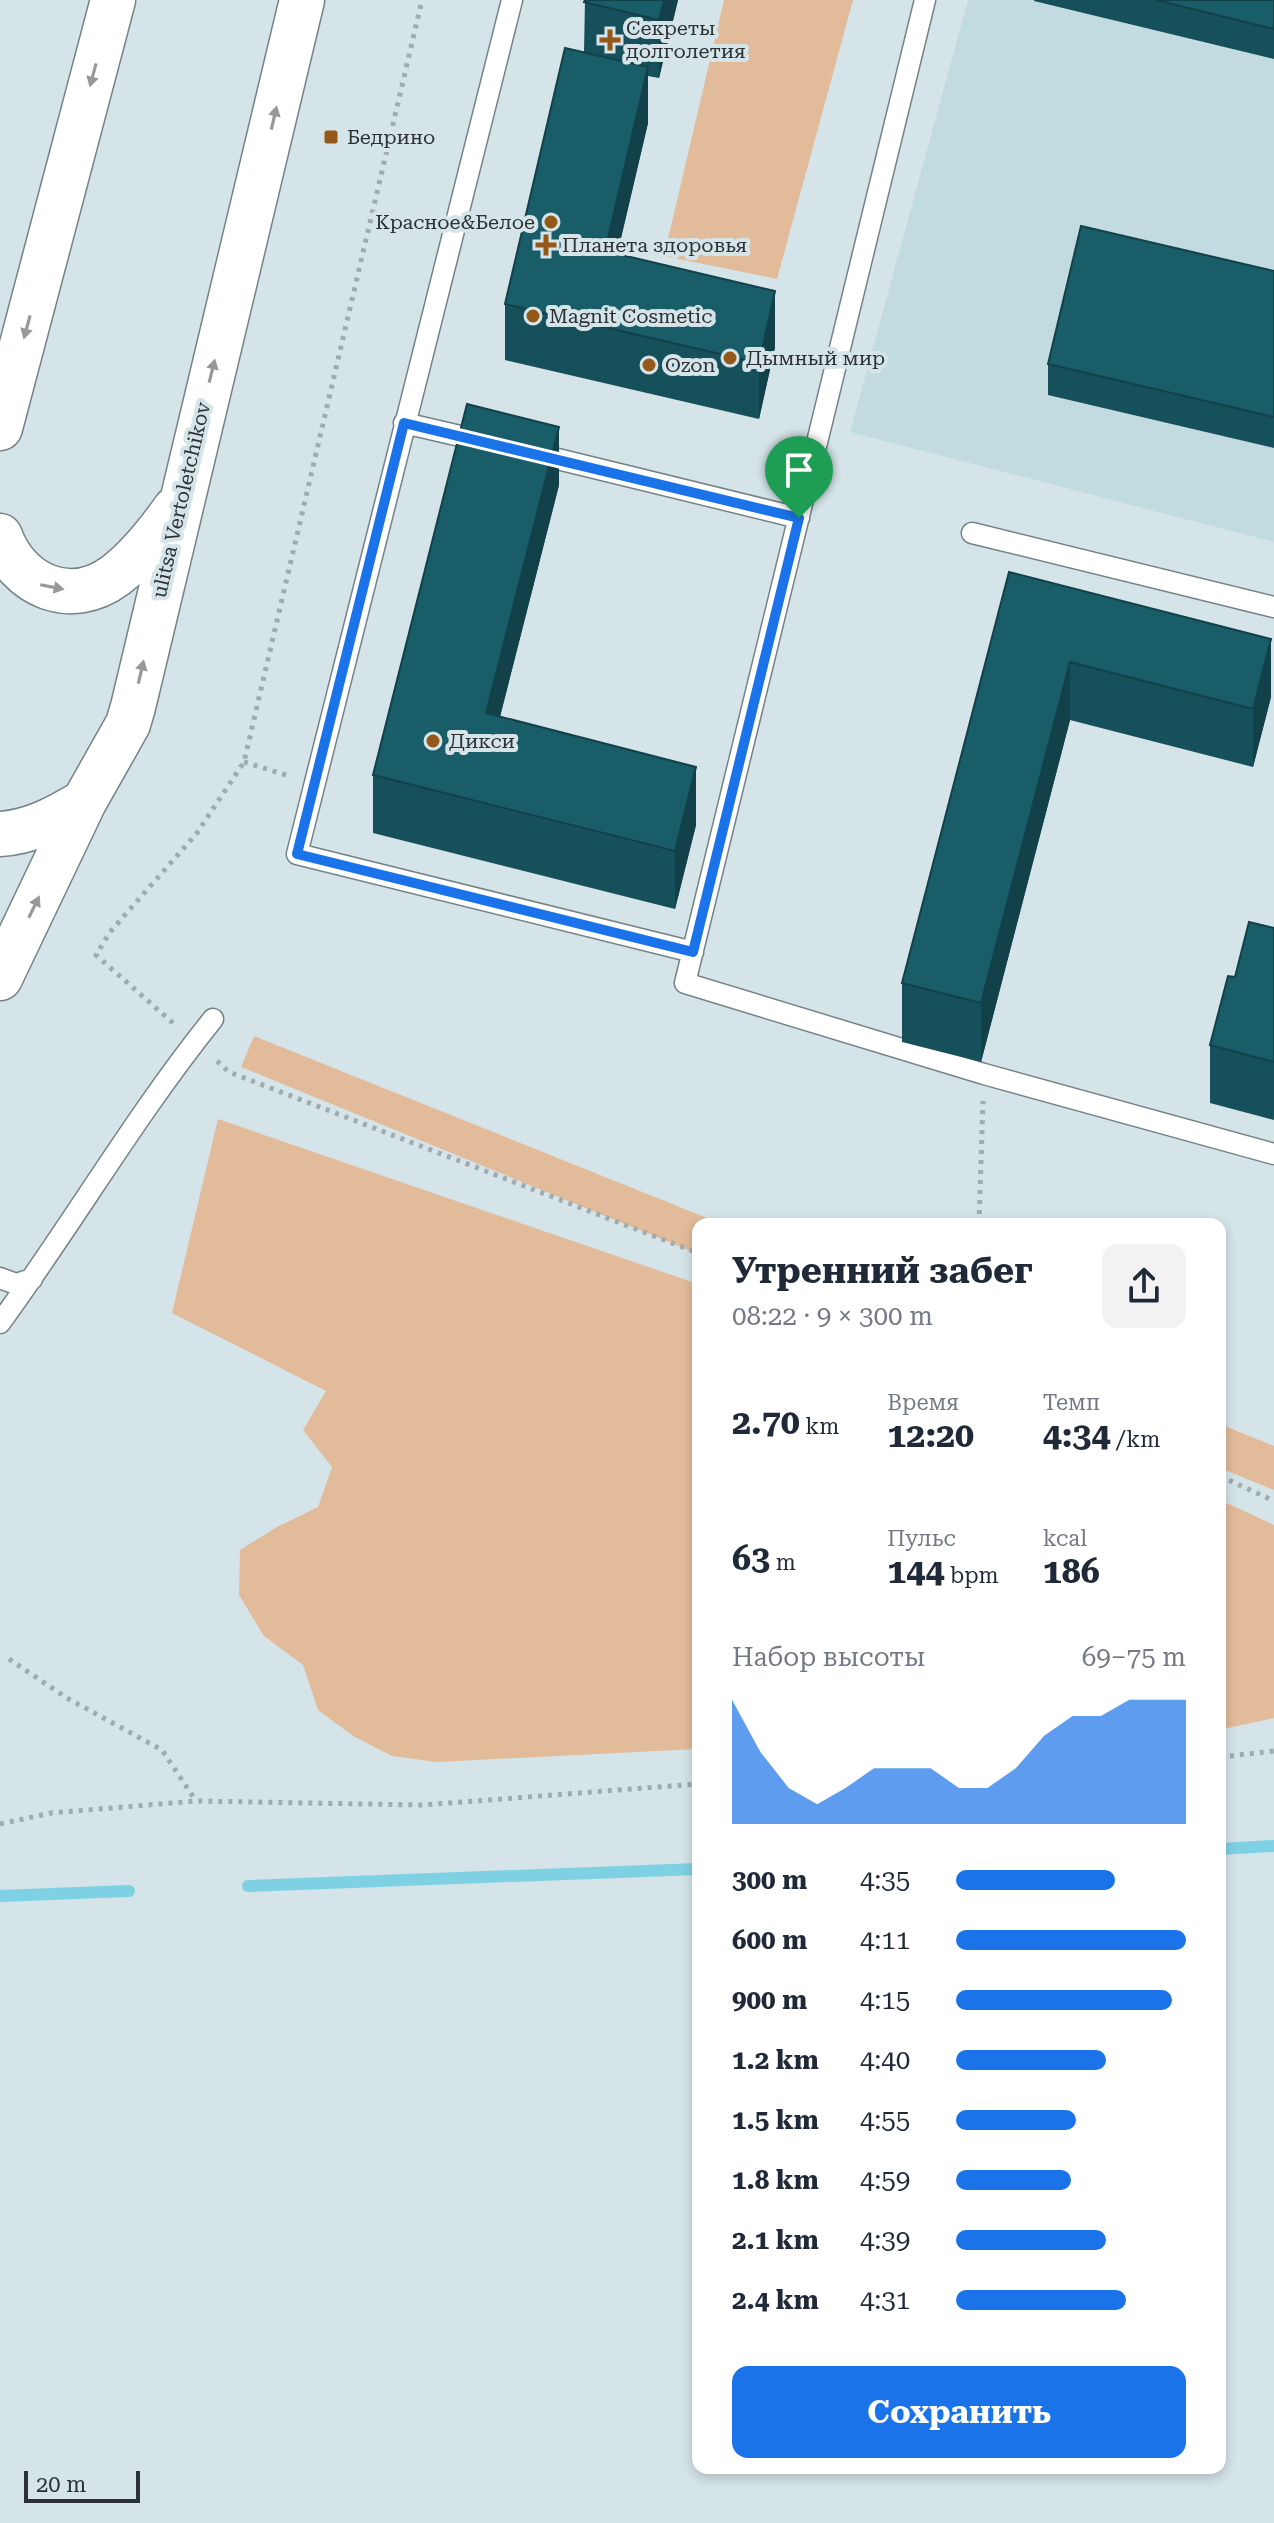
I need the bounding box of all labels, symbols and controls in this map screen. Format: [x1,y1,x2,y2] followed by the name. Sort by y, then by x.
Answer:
[626,16,746,63] place label: Секреты долголетия
[601,31,619,49] marker: Секреты долголетия
[86,64,99,88] one-way arrow
[268,105,280,130] one-way arrow
[347,125,435,149] place label: Бедрино
[322,128,340,146] marker: Бедрино
[375,210,535,234] place label: Красное&Белое
[542,213,560,231] marker: Красное&Белое
[562,233,747,257] place label: Планета здоровья
[537,236,555,254] marker: Планета здоровья
[549,304,712,328] place label: Magnit Cosmetic
[524,307,542,325] marker: Magnit Cosmetic
[20,314,32,339] one-way arrow
[746,346,885,370] place label: Дымный мир
[721,349,739,367] marker: Дымный мир
[665,353,716,377] place label: Ozon
[640,356,658,374] marker: Ozon
[207,358,219,383] one-way arrow
[147,399,215,600] street label: ulitsa Vertoletchikov
[765,436,833,518] pin
[777,448,821,492] icon: arrive
[40,582,65,594] one-way arrow
[135,659,148,684] one-way arrow
[449,729,515,753] place label: Дикси
[424,732,442,750] marker: Дикси
[27,896,41,919] one-way arrow
[1102,1244,1186,1328] button: share
[732,1250,1033,1292] text: Утренний забег
[732,1301,933,1331] text: 08:22 · 9 × 300 m
[887,1390,959,1415] text: Время
[1043,1390,1100,1415] text: Темп
[732,1402,800,1442] text: 2.70
[800,1414,839,1439] text: km
[887,1415,974,1455] text: 12:20
[1043,1415,1110,1455] text: 4:34
[1110,1427,1160,1452] text: /km
[887,1526,956,1551] text: Пульс
[1043,1526,1087,1551] text: kcal
[732,1538,770,1578] text: 63
[770,1550,796,1575] text: m
[887,1551,944,1591] text: 144
[1043,1551,1100,1591] text: 186
[944,1563,999,1588] text: bpm
[732,1642,925,1672] text: Набор высоты
[1082,1642,1186,1672] text: 69–75 m
[732,1865,807,1895] text: 300 m
[860,1865,910,1895] text: 4:35
[732,1925,807,1955] text: 600 m
[860,1925,910,1955] text: 4:11
[732,1985,807,2015] text: 900 m
[860,1985,910,2015] text: 4:15
[732,2045,819,2075] text: 1.2 km
[860,2045,910,2075] text: 4:40
[732,2105,819,2135] text: 1.5 km
[860,2105,910,2135] text: 4:55
[732,2165,819,2195] text: 1.8 km
[860,2165,910,2195] text: 4:59
[732,2225,819,2255] text: 2.1 km
[860,2225,910,2255] text: 4:39
[732,2285,819,2315] text: 2.4 km
[860,2285,910,2315] text: 4:31
[732,2366,1186,2458] button: Сохранить
[24,2467,140,2503] scale bar
[36,2472,86,2497] text: 20 m

